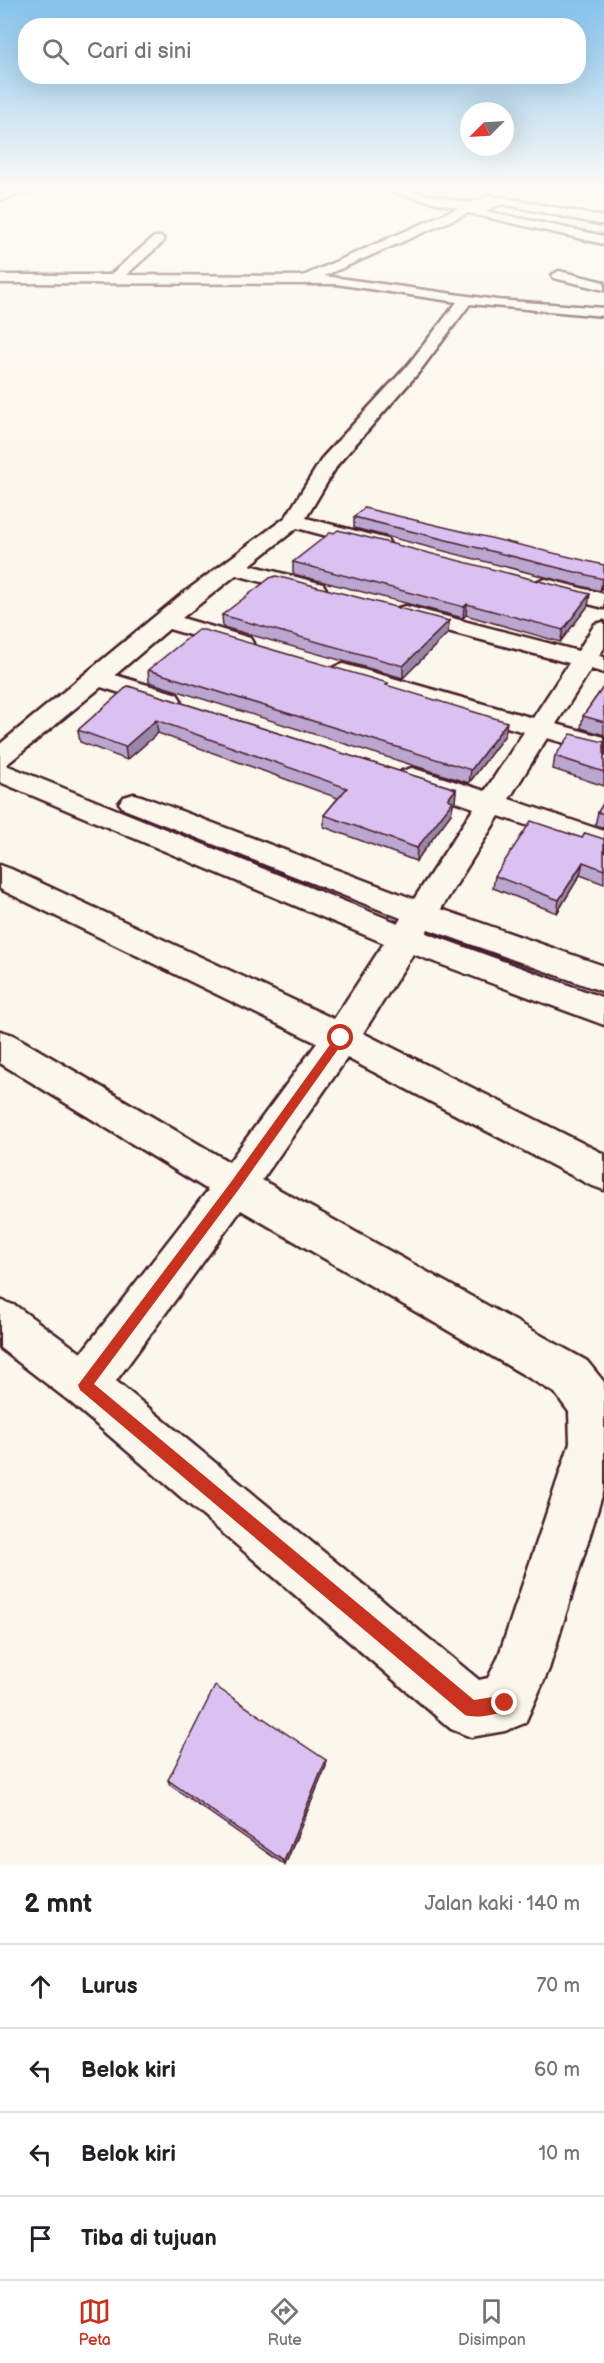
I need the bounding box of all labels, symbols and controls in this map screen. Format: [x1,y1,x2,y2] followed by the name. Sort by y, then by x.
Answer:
[18,18,586,84] search box
[39,35,72,68] icon: search
[87,38,191,65] text: Cari di sini
[460,102,514,156] north arrow
[327,1024,353,1050] route start
[491,1689,517,1715] route end
[24,1889,92,1920] text: 2 mnt
[424,1892,580,1916] text: Jalan kaki · 140 m
[24,1970,57,2003] icon: ahead
[81,1973,137,2000] text: Lurus
[536,1974,580,1998] text: 70 m
[24,2054,57,2087] icon: left
[81,2057,176,2084] text: Belok kiri
[534,2058,580,2082] text: 60 m
[24,2138,57,2171] icon: left
[81,2141,176,2168] text: Belok kiri
[539,2142,580,2166] text: 10 m
[24,2222,57,2255] icon: arrive
[81,2225,217,2252] text: Tiba di tujuan
[78,2295,111,2350] tab: Peta
[268,2295,302,2350] tab: Rute
[458,2295,526,2350] tab: Disimpan

